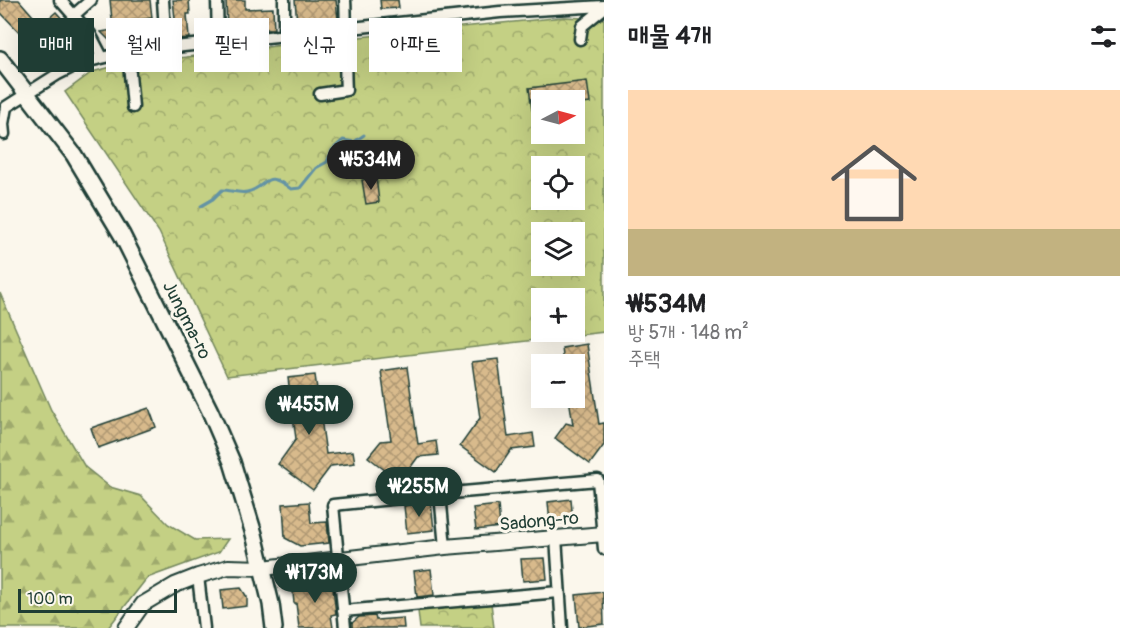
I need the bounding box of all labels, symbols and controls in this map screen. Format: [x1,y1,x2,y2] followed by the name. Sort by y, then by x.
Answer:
[18,18,94,72] chip: 매매
[106,18,182,72] chip: 월세
[194,18,269,72] chip: 필터
[281,18,357,72] chip: 신규
[369,18,462,72] chip: 아파트
[628,20,712,52] text: 매물 4개
[1087,20,1120,53] icon: filters
[531,90,585,144] north arrow
[531,90,585,408] map controls
[820,129,928,237] icon: home
[329,140,413,191] pin: ₩534M
[341,147,401,172] text: ₩534M
[531,156,585,210] button: locate
[531,222,585,276] button: layers
[157,277,216,363] street label: Jungma-ro
[531,288,585,342] button: +
[628,288,706,320] text: ₩534M
[628,320,749,345] text: 방 5개 · 148 m²
[628,346,660,371] text: 주택
[531,354,585,408] button: −
[267,385,351,436] pin: ₩455M
[279,392,339,417] text: ₩455M
[377,467,461,518] pin: ₩255M
[389,474,449,499] text: ₩255M
[498,507,580,536] street label: Sadong-ro
[273,553,357,604] pin: ₩173M
[287,560,343,585] text: ₩173M
[18,586,177,614] scale bar
[27,589,73,609] text: 100 m

